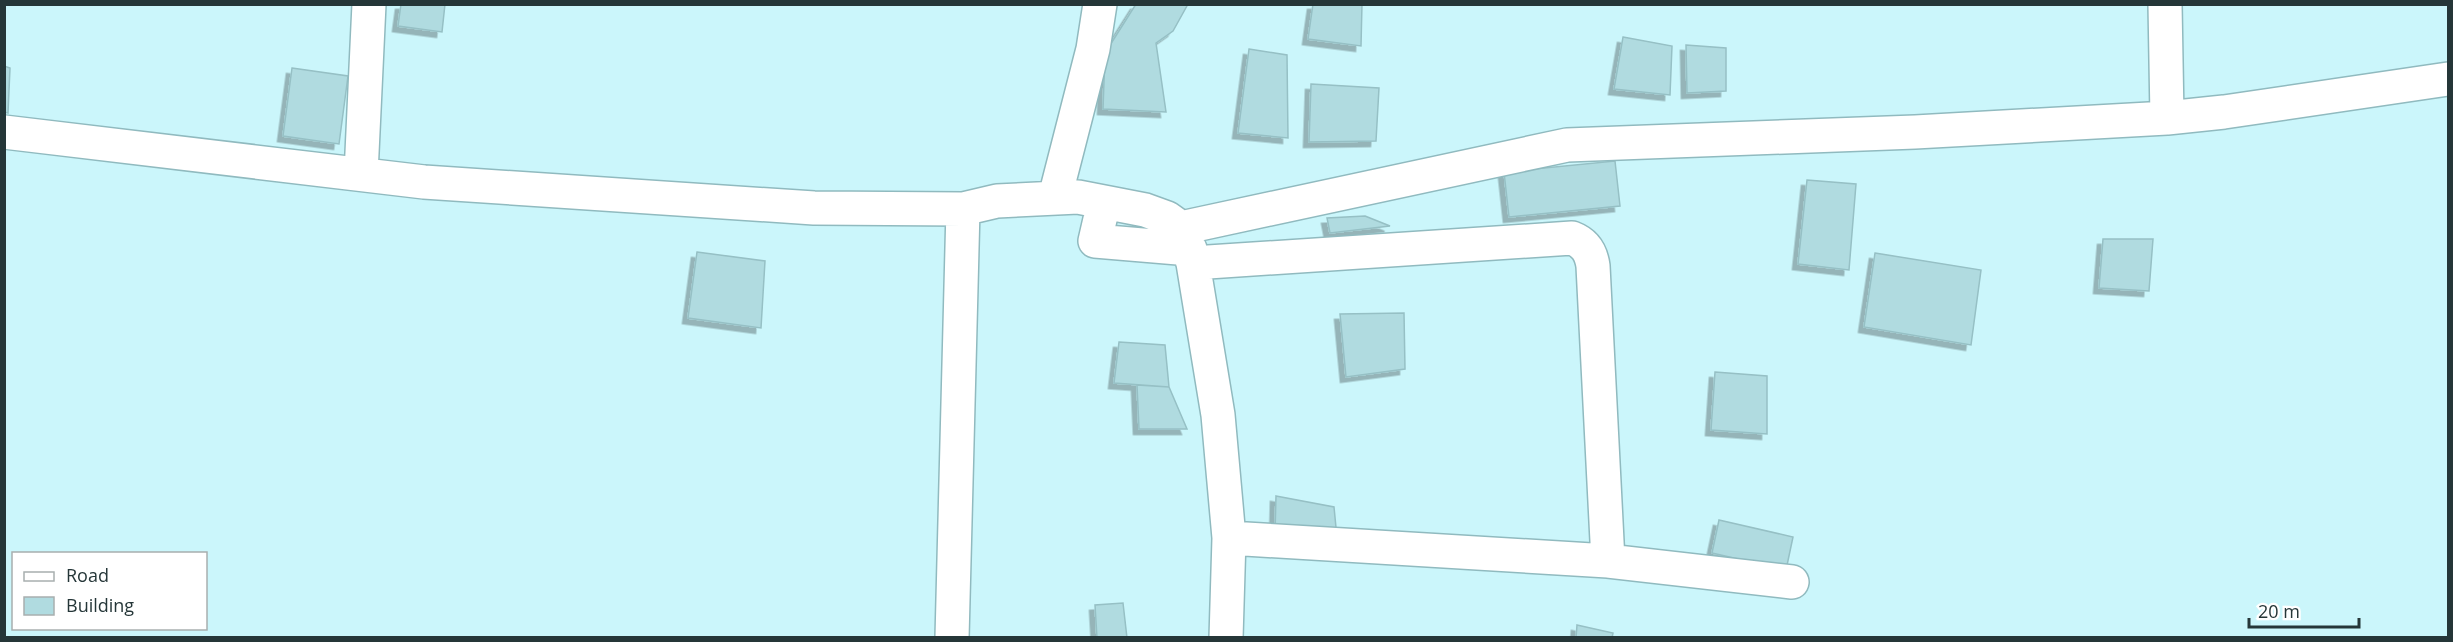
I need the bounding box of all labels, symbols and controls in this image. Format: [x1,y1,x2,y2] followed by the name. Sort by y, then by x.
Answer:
[12,552,207,630] legend
[66,563,109,587] text: Road
[2249,591,2358,629] scale bar
[66,593,134,617] text: Building
[2258,599,2300,623] text: 20 m

